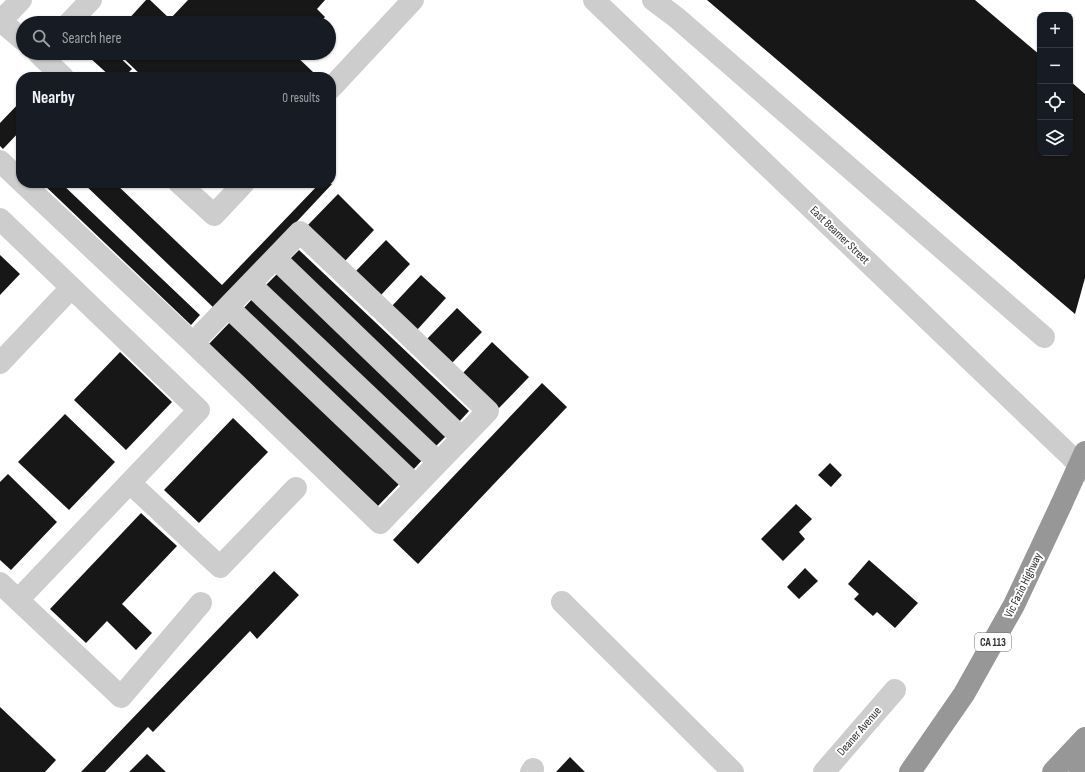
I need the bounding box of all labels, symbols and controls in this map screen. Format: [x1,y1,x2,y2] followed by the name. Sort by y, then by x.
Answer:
[1037,12,1073,156] map controls
[1037,12,1073,48] button: +
[16,16,336,60] search box
[30,27,52,49] icon: search
[62,29,122,48] text: Search here
[1037,48,1073,84] button: −
[1037,84,1073,120] button: locate
[32,88,75,108] text: Nearby
[282,90,320,106] text: 0 results
[1037,120,1073,156] button: layers
[807,203,873,268] street label: East Beamer Street
[1001,550,1046,620] street label: Vic Fazio Highway
[975,633,1011,651] road number: CA 113
[834,704,885,759] street label: Deaner Avenue

